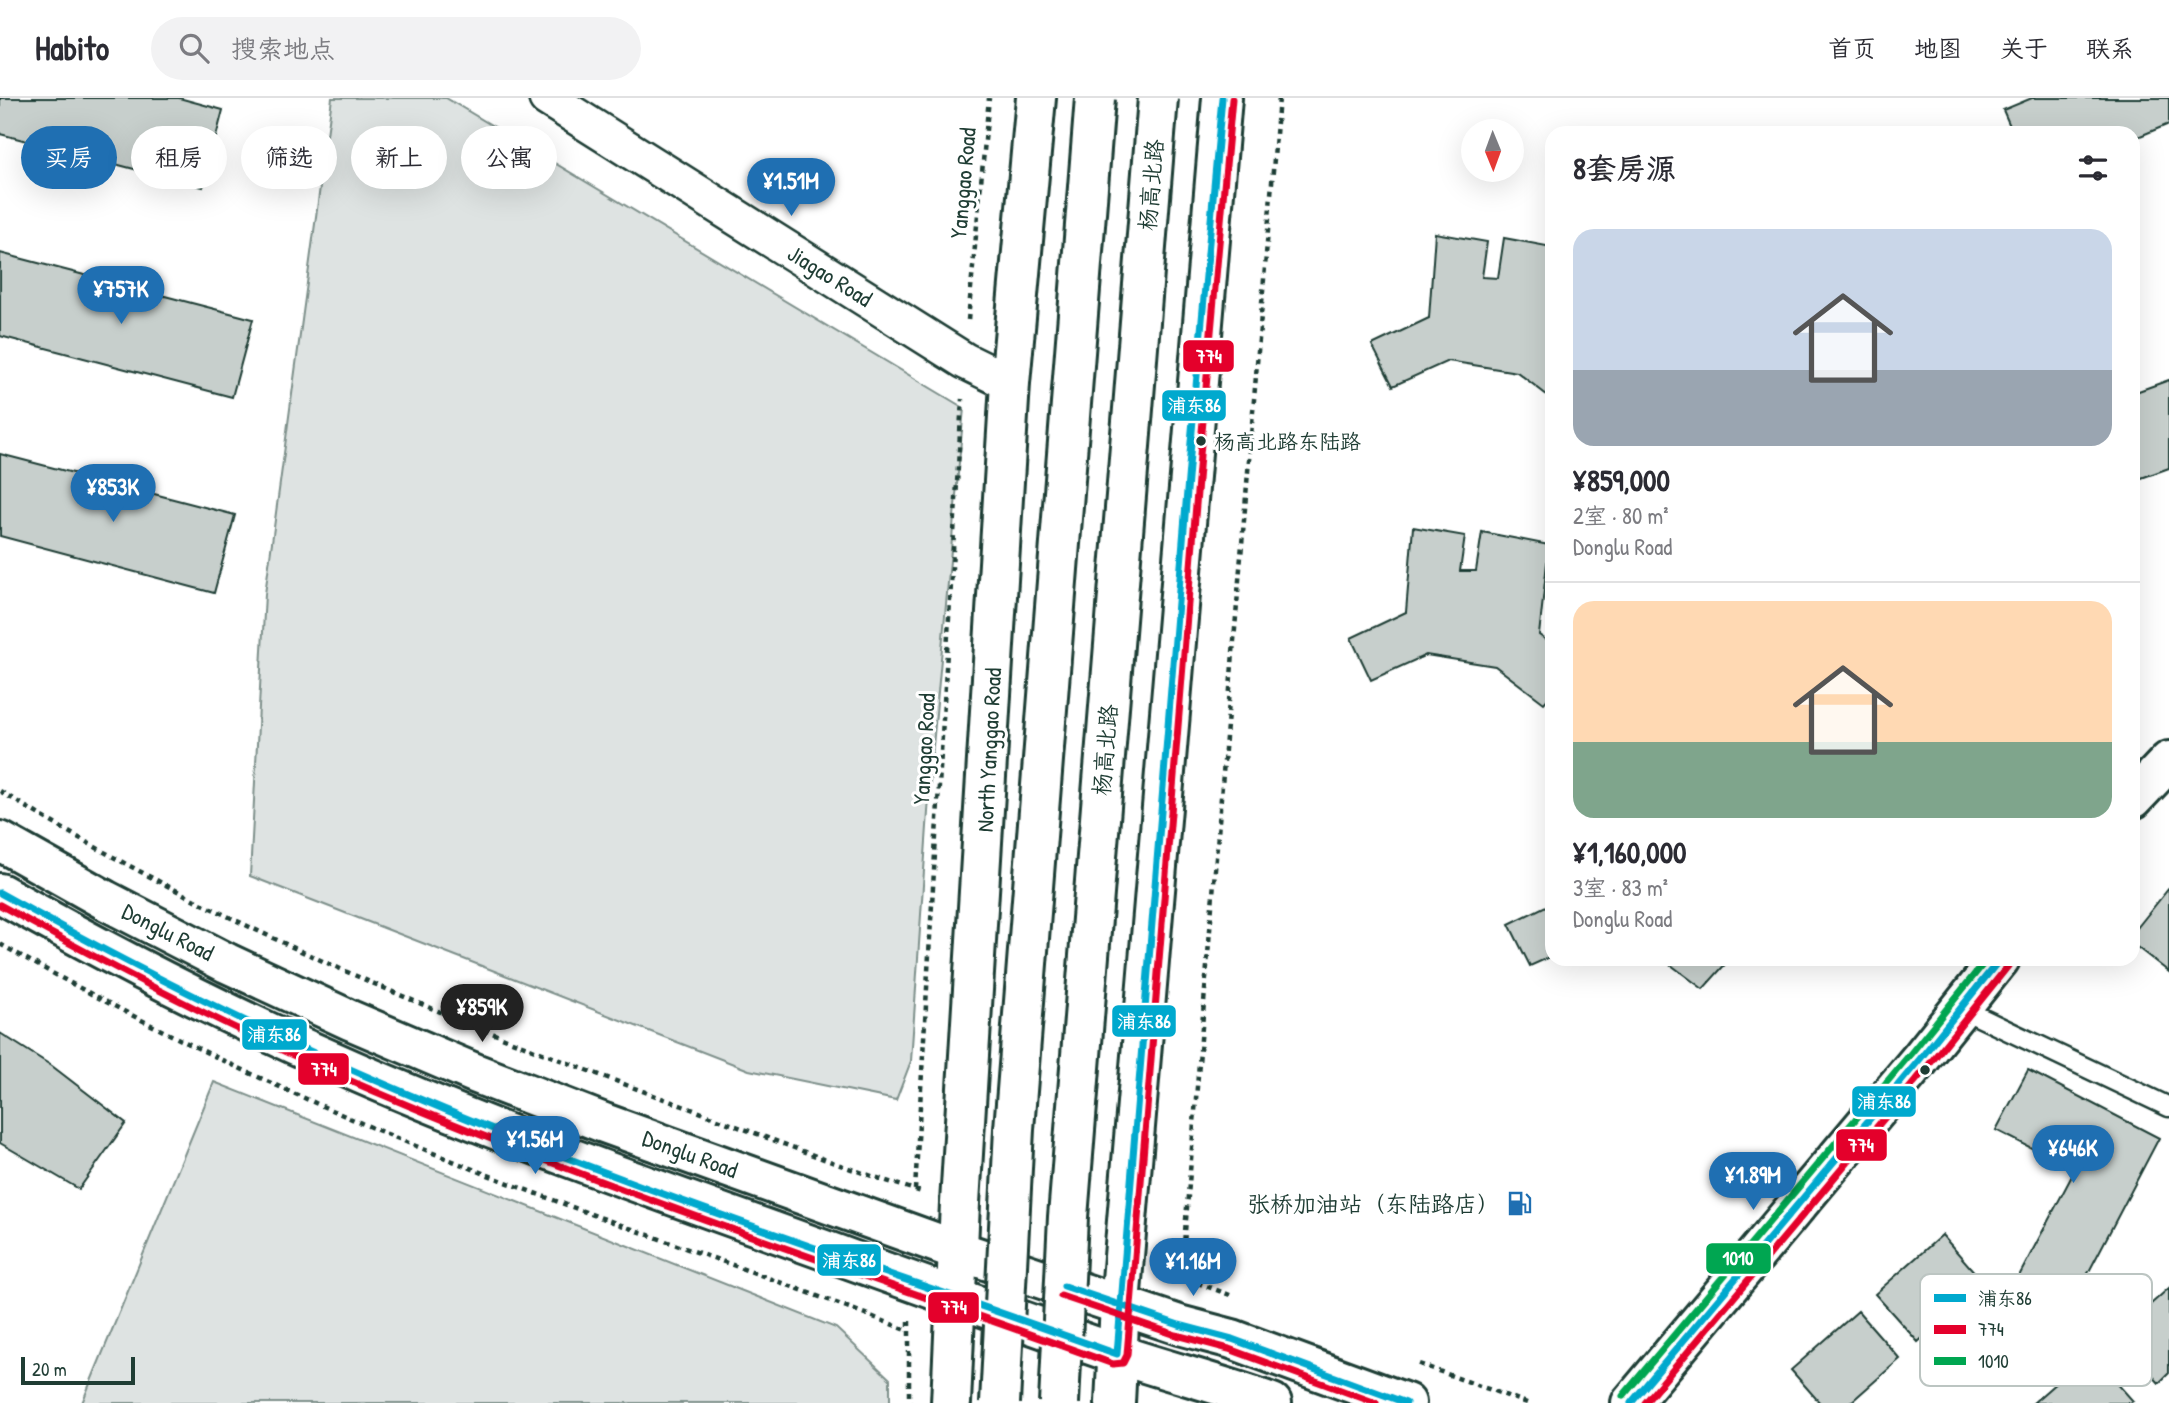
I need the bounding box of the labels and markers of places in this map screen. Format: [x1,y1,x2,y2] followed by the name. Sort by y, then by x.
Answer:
[734,158,848,218] pin: ¥1.51M
[72,266,170,326] pin: ¥757K
[1214,427,1361,456] place label: 杨高北路东陆路
[1194,434,1208,448] marker: 杨高北路东陆路
[64,464,162,524] pin: ¥853K
[433,984,531,1044] pin: ¥859K
[1918,1063,1932,1077] unlabelled marker
[478,1116,592,1176] pin: ¥1.56M
[2024,1126,2122,1185] pin: ¥646K
[1696,1152,1810,1212] pin: ¥1.89M
[1247,1188,1500,1219] place label: 张桥加油站（东陆路店）
[1506,1190,1534,1218] fuel station icon: 张桥加油站（东陆路店）
[1136,1238,1250,1298] pin: ¥1.16M

